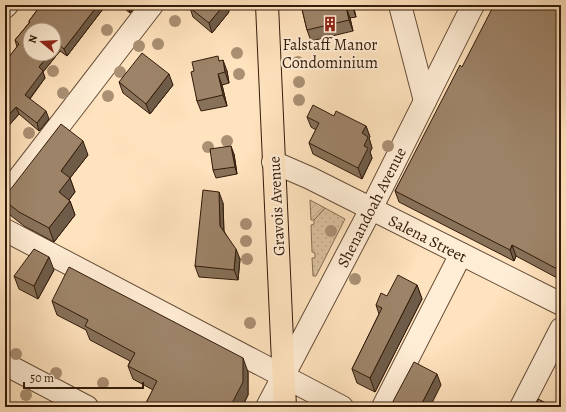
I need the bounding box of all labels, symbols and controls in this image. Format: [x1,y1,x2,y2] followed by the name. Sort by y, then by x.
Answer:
[321,15,339,33] building icon: Falstaff Manor Condominium
[22,22,62,62] north arrow
[25,33,41,45] text: N
[282,34,378,74] place label: Falstaff Manor Condominium
[332,143,412,271] street label: Shenandoah Avenue
[263,155,291,256] street label: Gravois Avenue
[384,210,471,268] street label: Salena Street
[24,364,143,390] scale bar
[30,370,54,386] text: 50 m

